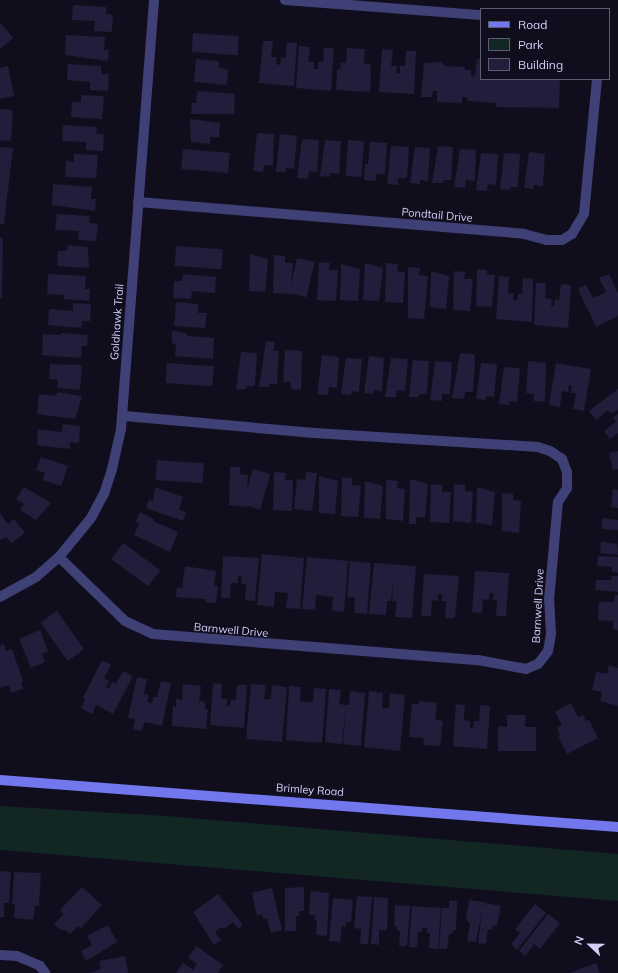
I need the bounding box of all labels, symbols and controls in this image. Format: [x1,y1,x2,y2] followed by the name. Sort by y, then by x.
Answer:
[480,8,610,80] legend
[518,17,547,32] text: Road
[518,37,543,52] text: Park
[518,57,563,72] text: Building
[401,205,473,225] street label: Pondtail Drive
[108,284,126,360] street label: Goldhawk Trail
[529,568,547,644] street label: Barnwell Drive
[193,620,269,640] street label: Barnwell Drive
[276,781,344,799] street label: Brimley Road
[570,925,610,965] north arrow
[571,934,587,947] text: N

